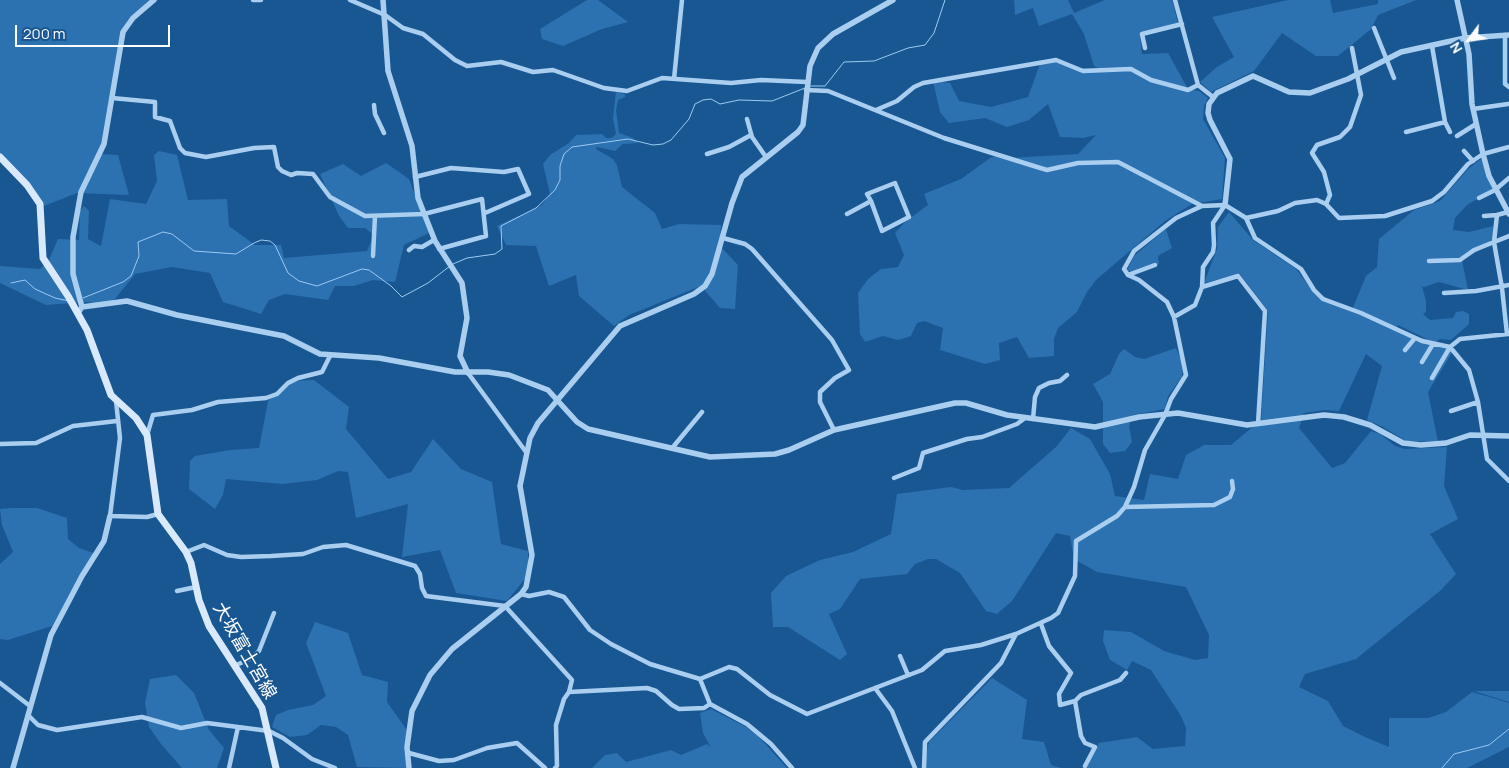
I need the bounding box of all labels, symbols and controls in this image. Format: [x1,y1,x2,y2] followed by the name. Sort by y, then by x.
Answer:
[18,15,172,47] scale bar
[1444,15,1494,65] north arrow
[23,23,66,44] text: 200 m
[1445,39,1466,57] text: N
[208,599,280,703] street label: 大坂富士宮線

